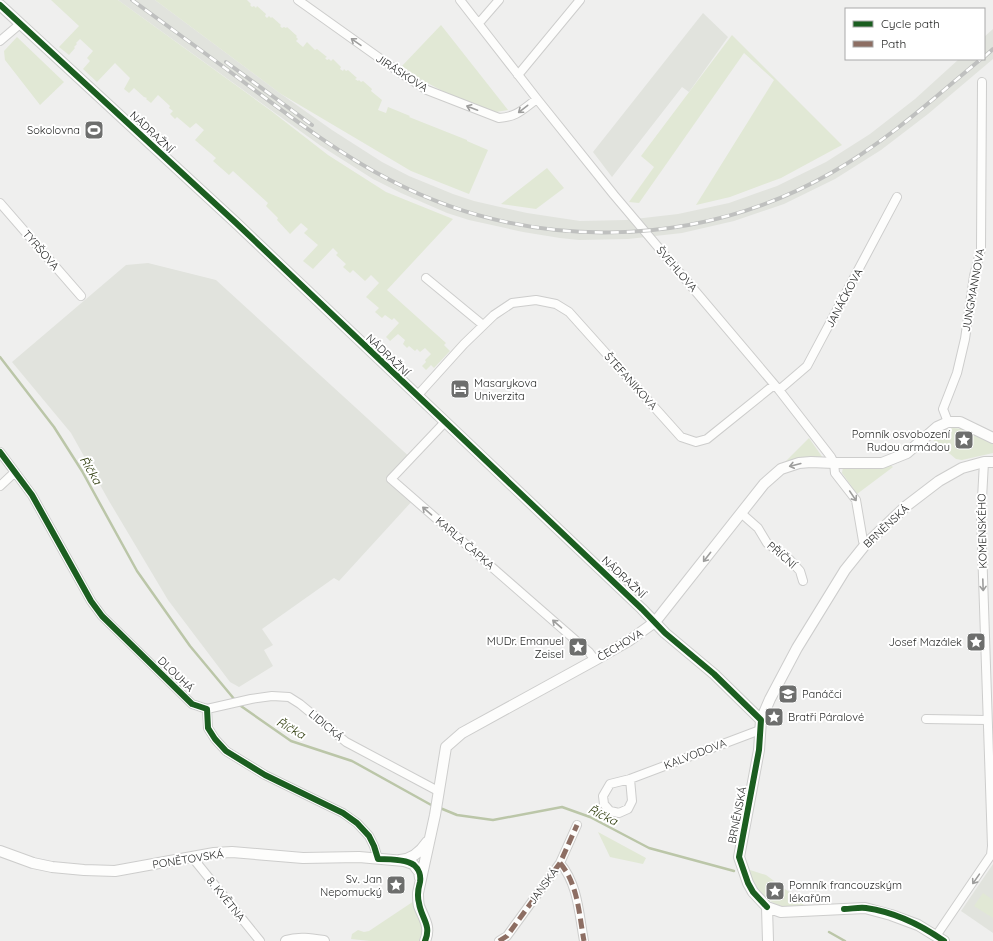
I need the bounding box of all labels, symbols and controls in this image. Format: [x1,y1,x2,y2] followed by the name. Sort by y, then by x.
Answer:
[845,8,985,60] legend
[881,16,940,31] text: Cycle path
[881,36,906,51] text: Path
[351,37,362,46] one-way arrow
[373,51,431,95] street label: JIRÁSKOVA
[465,104,478,111] one-way arrow
[518,105,529,114] one-way arrow
[127,108,177,156] street label: NÁDRAŽNÍ
[83,119,105,141] sports icon: Sokolovna
[27,123,80,137] place label: Sokolovna
[20,227,62,273] street label: TYRŠOVA
[653,243,701,295] street label: ŠVEHLOVA
[959,247,987,333] street label: JUNGMANNOVA
[823,266,865,330] street label: JANÁČKOVA
[363,331,413,379] street label: NÁDRAŽNÍ
[602,349,660,413] street label: ŠTEFANIKOVA
[474,376,537,403] place label: Masarykova Univerzita
[449,378,471,400] hotel icon: Masarykova Univerzita
[852,427,951,454] place label: Pomník osvobození Rudou armádou
[953,429,975,451] place icon: Pomník osvobození Rudou armádou
[77,453,106,488] water label: Říčka
[789,462,802,469] one-way arrow
[849,491,857,502] one-way arrow
[974,493,990,569] street label: KOMENSKÉHO
[860,501,912,551] street label: BRNĚNSKÁ
[422,506,433,515] one-way arrow
[433,514,497,572] street label: KARLA ČAPKA
[764,538,800,572] street label: PŘÍČNÍ
[702,551,711,562] one-way arrow
[599,553,649,601] street label: NÁDRAŽNÍ
[980,578,987,591] one-way arrow
[552,619,562,628] one-way arrow
[595,626,645,664] street label: ČECHOVA
[965,631,987,653] place icon: Josef Mazálek
[487,634,564,661] place label: MUDr. Emanuel Zeisel
[889,635,962,649] place label: Josef Mazálek
[567,636,589,658] place icon: MUDr. Emanuel Zeisel
[155,653,197,695] street label: DLOUHÁ
[777,683,799,705] school or university icon: Panáčci
[802,687,842,701] place label: Panáčci
[306,706,346,744] street label: LIDICKÁ
[763,706,785,728] place icon: Bratři Páralové
[788,710,864,724] place label: Bratři Páralové
[274,714,309,742] water label: Říčka
[662,736,728,772] street label: KALVODOVA
[725,785,749,845] street label: BRNĚNSKÁ
[586,802,621,829] water label: Říčka
[151,846,225,872] street label: PONĚTOVSKÁ
[525,865,561,907] street label: JANSKÁ
[320,872,382,899] place label: Sv. Jan Nepomucký
[972,873,980,884] one-way arrow
[204,874,248,924] street label: 8. KVĚTNA
[385,874,407,896] place icon: Sv. Jan Nepomucký
[789,878,902,905] place label: Pomník francouzským lékařům
[764,880,786,902] place icon: Pomník francouzským lékařům

